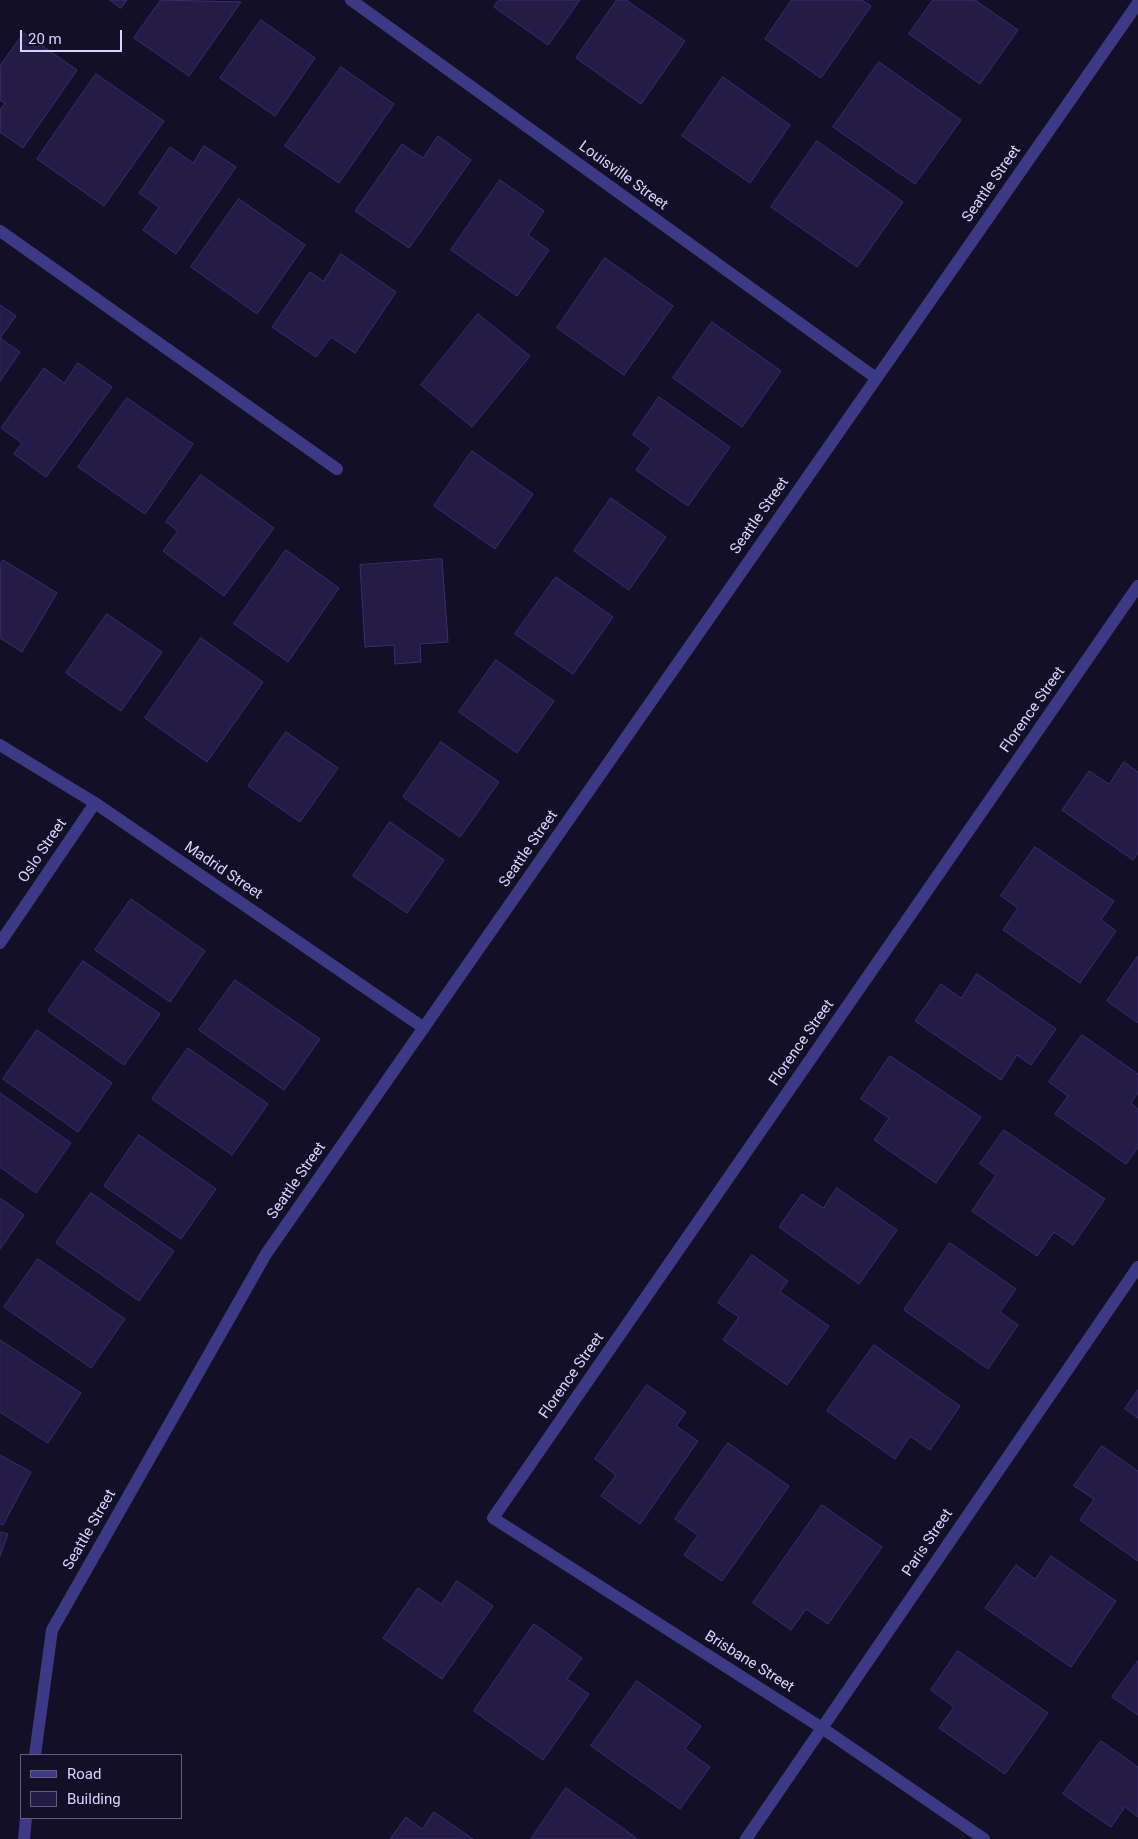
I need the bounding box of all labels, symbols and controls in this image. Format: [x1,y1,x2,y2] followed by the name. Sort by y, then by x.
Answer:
[22,20,125,52] scale bar
[28,30,62,48] text: 20 m
[575,138,671,214] street label: Louisville Street
[959,142,1025,226] street label: Seattle Street
[727,474,793,558] street label: Seattle Street
[997,664,1069,756] street label: Florence Street
[496,807,562,891] street label: Seattle Street
[15,815,71,887] street label: Oslo Street
[181,838,265,904] street label: Madrid Street
[766,997,838,1089] street label: Florence Street
[264,1139,330,1223] street label: Seattle Street
[536,1330,608,1422] street label: Florence Street
[60,1487,120,1573] street label: Seattle Street
[899,1506,957,1580] street label: Paris Street
[701,1627,797,1697] street label: Brisbane Street
[20,1754,182,1819] legend
[67,1765,101,1783] text: Road
[67,1790,121,1808] text: Building

